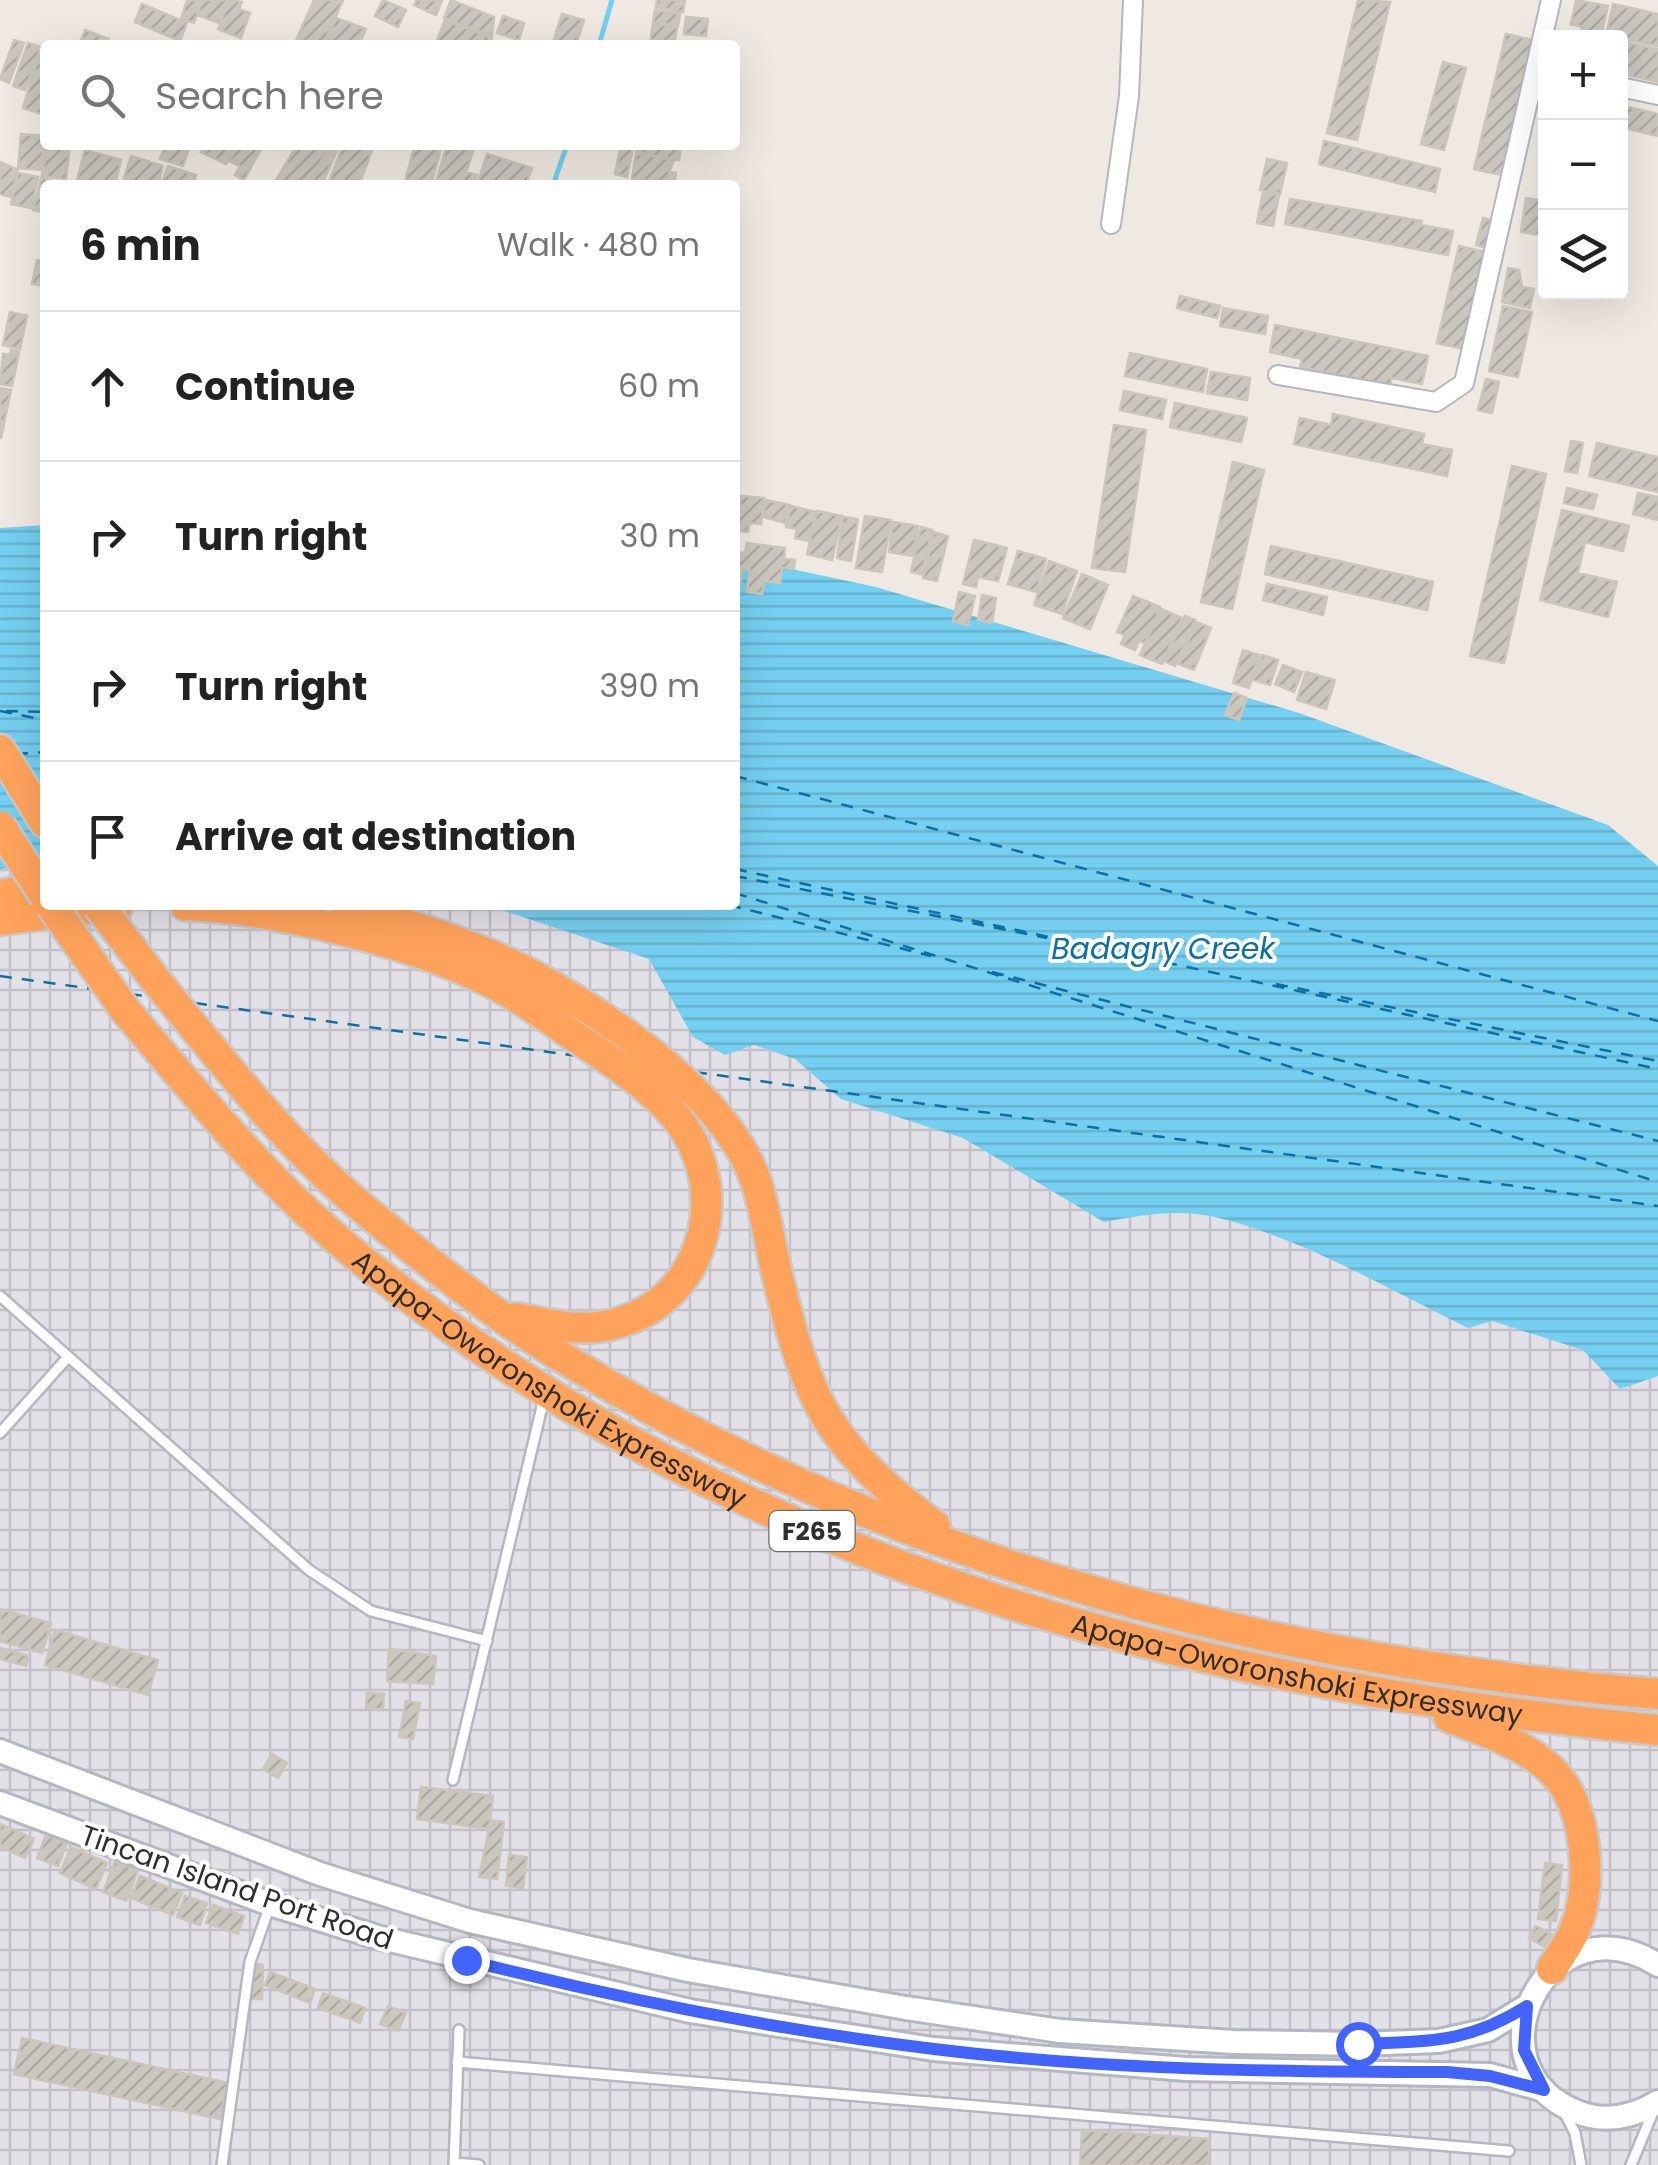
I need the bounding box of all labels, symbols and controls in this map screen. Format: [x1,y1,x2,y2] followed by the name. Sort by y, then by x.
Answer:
[1538,30,1628,300] map controls
[1538,30,1628,120] button: +
[40,40,740,150] search box
[75,68,130,123] icon: search
[155,69,384,122] text: Search here
[1538,120,1628,210] button: −
[1538,210,1628,300] button: layers
[80,216,201,275] text: 6 min
[497,222,700,267] text: Walk · 480 m
[80,359,135,414] icon: ahead
[175,360,355,413] text: Continue
[618,363,700,408] text: 60 m
[80,509,135,564] icon: right
[175,510,367,563] text: Turn right
[620,513,700,558] text: 30 m
[80,659,135,714] icon: right
[175,660,367,713] text: Turn right
[599,663,700,708] text: 390 m
[80,809,135,864] icon: arrive
[175,810,576,863] text: Arrive at destination
[1051,927,1276,970] water label: Badagry Creek
[344,1241,753,1518] street label: Apapa-Oworonshoki Expressway
[770,1511,854,1551] road number: F265
[1067,1604,1525,1734] street label: Apapa-Oworonshoki Expressway
[75,1816,398,1959] street label: Tincan Island Port Road
[444,1938,490,1984] route end
[1336,2022,1382,2068] route start

